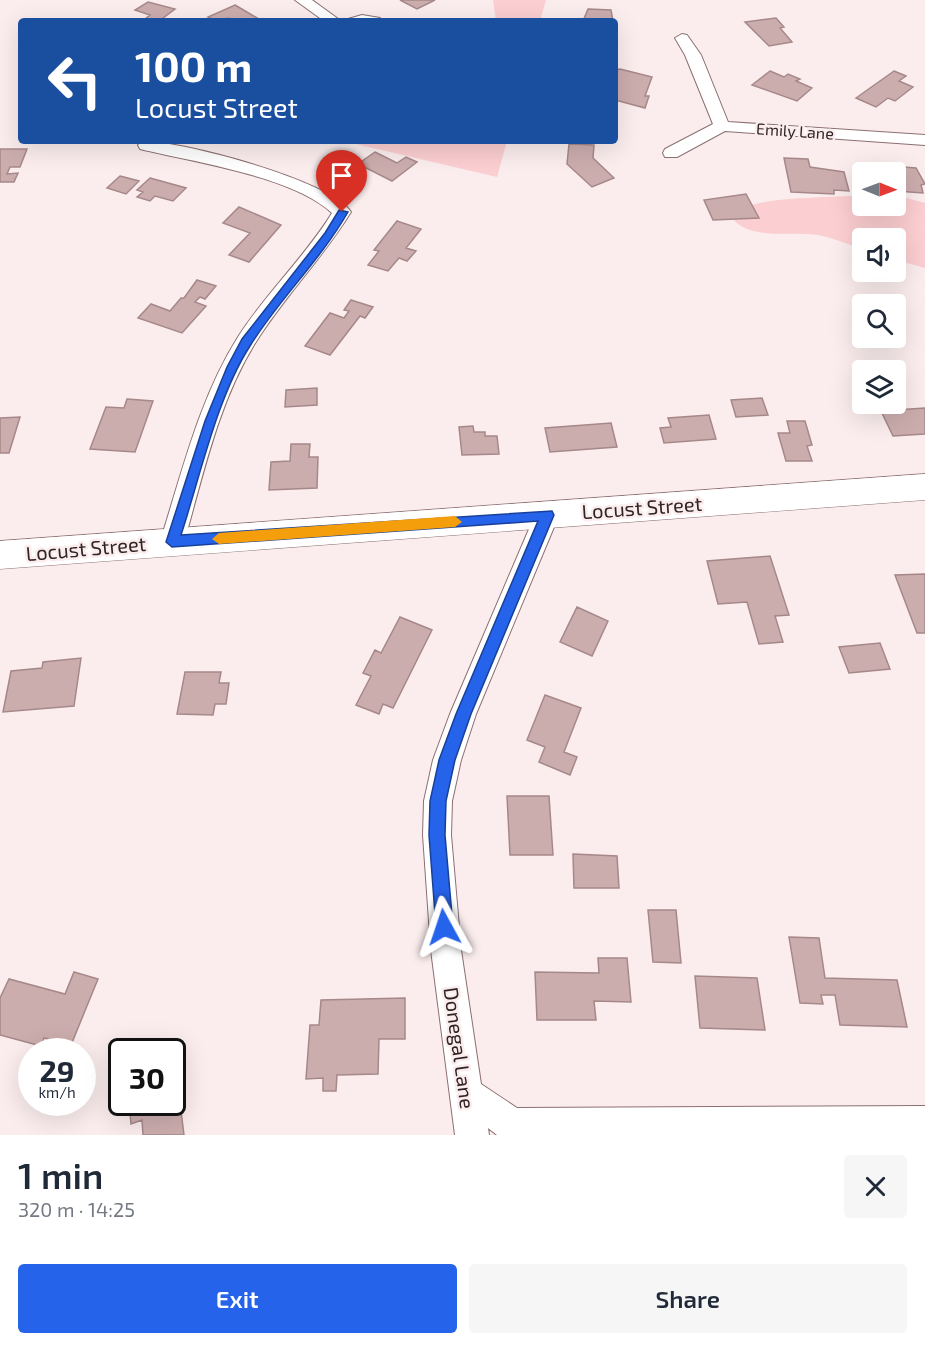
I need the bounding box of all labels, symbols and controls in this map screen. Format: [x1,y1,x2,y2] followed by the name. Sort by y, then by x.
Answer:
[135,40,252,90] text: 100 m
[36,42,114,120] icon: left
[135,91,298,123] text: Locust Street
[756,118,835,143] street label: Emily Lane
[316,150,367,212] pin
[325,159,358,192] icon: arrive
[852,162,906,216] north arrow
[852,162,906,414] map controls
[852,228,906,282] button: sound
[852,294,906,348] button: search
[852,360,906,414] button: layers
[581,491,703,523] street label: Locust Street
[25,531,147,565] street label: Locust Street
[412,895,476,959] position arrow
[440,986,480,1110] street label: Donegal Lane
[108,1038,186,1116] speed limit sign: 30
[39,1052,75,1088] text: 29
[38,1083,76,1101] text: km/h
[18,1153,103,1196] text: 1 min
[844,1155,907,1218] button: close
[18,1197,135,1221] text: 320 m · 14:25
[18,1264,457,1333] button: Exit
[469,1264,907,1333] button: Share

